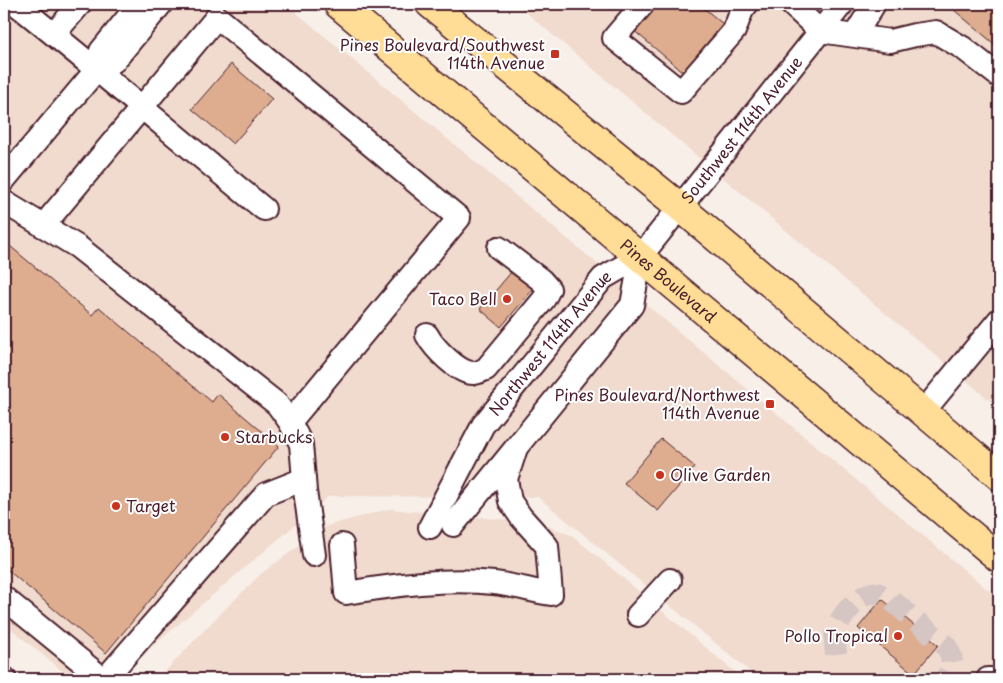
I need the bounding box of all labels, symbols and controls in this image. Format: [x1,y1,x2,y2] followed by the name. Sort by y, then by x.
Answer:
[340,32,545,74] place label: Pines Boulevard/Southwest 114th Avenue
[549,48,561,60] marker: Pines Boulevard/Southwest 114th Avenue
[675,50,807,208] street label: Southwest 114th Avenue
[615,232,723,328] street label: Pines Boulevard
[482,263,615,420] street label: Northwest 114th Avenue
[429,286,497,310] place label: Taco Bell
[501,293,513,305] marker: Taco Bell
[555,382,760,424] place label: Pines Boulevard/Northwest 114th Avenue
[764,398,776,410] marker: Pines Boulevard/Northwest 114th Avenue
[235,424,313,448] place label: Starbucks
[219,431,231,443] marker: Starbucks
[670,462,771,486] place label: Olive Garden
[654,469,666,481] marker: Olive Garden
[126,493,176,517] place label: Target
[110,500,122,512] marker: Target
[784,623,888,647] place label: Pollo Tropical
[892,630,904,642] marker: Pollo Tropical

